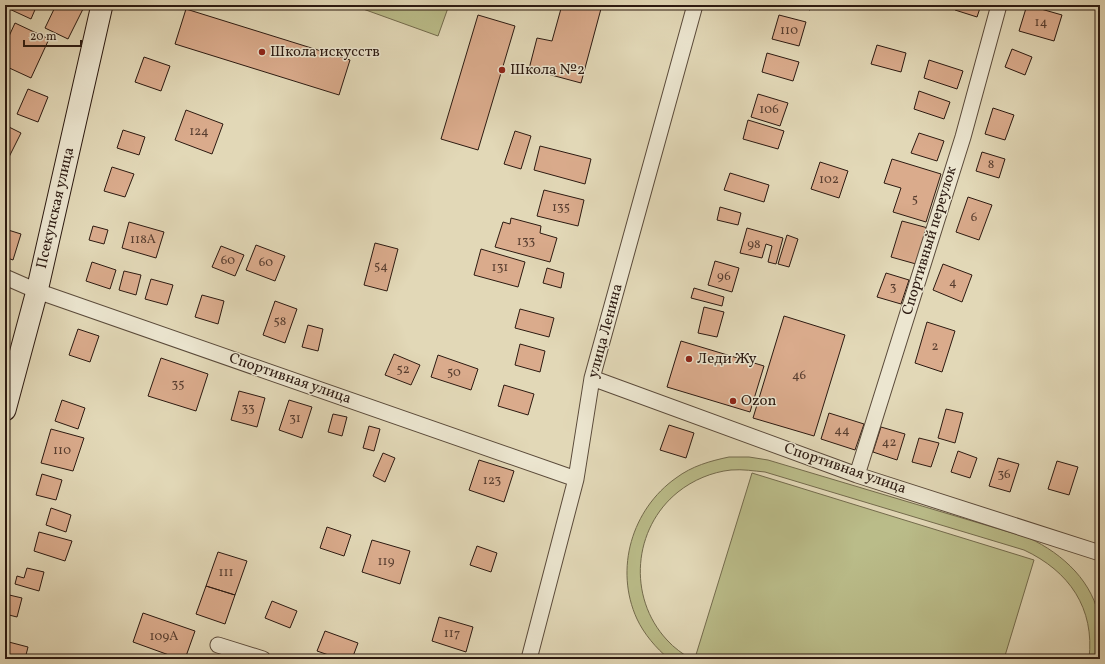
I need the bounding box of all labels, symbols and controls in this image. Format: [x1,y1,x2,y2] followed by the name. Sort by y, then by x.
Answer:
[1035,14,1048,32] house number: 14
[24,22,81,48] scale bar
[780,22,798,40] house number: 110
[30,29,57,45] text: 20 m
[270,42,380,63] place label: Школа искусств
[257,47,267,57] marker: Школа искусств
[510,60,585,81] place label: Школа №2
[497,65,507,75] marker: Школа №2
[759,101,779,119] house number: 106
[189,123,209,141] house number: 124
[32,145,80,271] street label: Псекупская улица
[988,156,994,174] house number: 8
[897,164,963,318] street label: Спортивный переулок
[819,171,839,189] house number: 102
[912,191,918,209] house number: 5
[552,199,570,217] house number: 135
[971,209,978,227] house number: 6
[130,231,156,249] house number: 118А
[517,233,535,251] house number: 133
[747,236,761,254] house number: 98
[221,252,235,270] house number: 60
[259,254,273,272] house number: 60
[374,258,388,276] house number: 54
[492,259,508,277] house number: 131
[717,268,731,286] house number: 96
[949,274,957,292] house number: 4
[890,279,897,297] house number: 3
[583,281,629,381] street label: улица Ленина
[274,313,286,331] house number: 58
[932,338,939,356] house number: 2
[226,348,354,410] street label: Спортивная улица
[697,349,757,370] place label: Леди Жу
[684,354,694,364] marker: Леди Жу
[396,361,410,379] house number: 52
[447,364,461,382] house number: 50
[792,367,807,385] house number: 46
[172,376,184,394] house number: 35
[741,391,776,412] place label: Ozon
[728,396,738,406] marker: Ozon
[241,400,255,418] house number: 33
[289,410,301,428] house number: 31
[834,422,850,440] house number: 44
[882,434,896,452] house number: 42
[781,438,909,500] street label: Спортивная улица
[53,442,71,460] house number: 110
[997,466,1011,484] house number: 36
[483,472,501,490] house number: 123
[378,553,395,571] house number: 119
[218,564,234,582] house number: 111
[444,625,460,643] house number: 117
[150,628,178,646] house number: 109А

